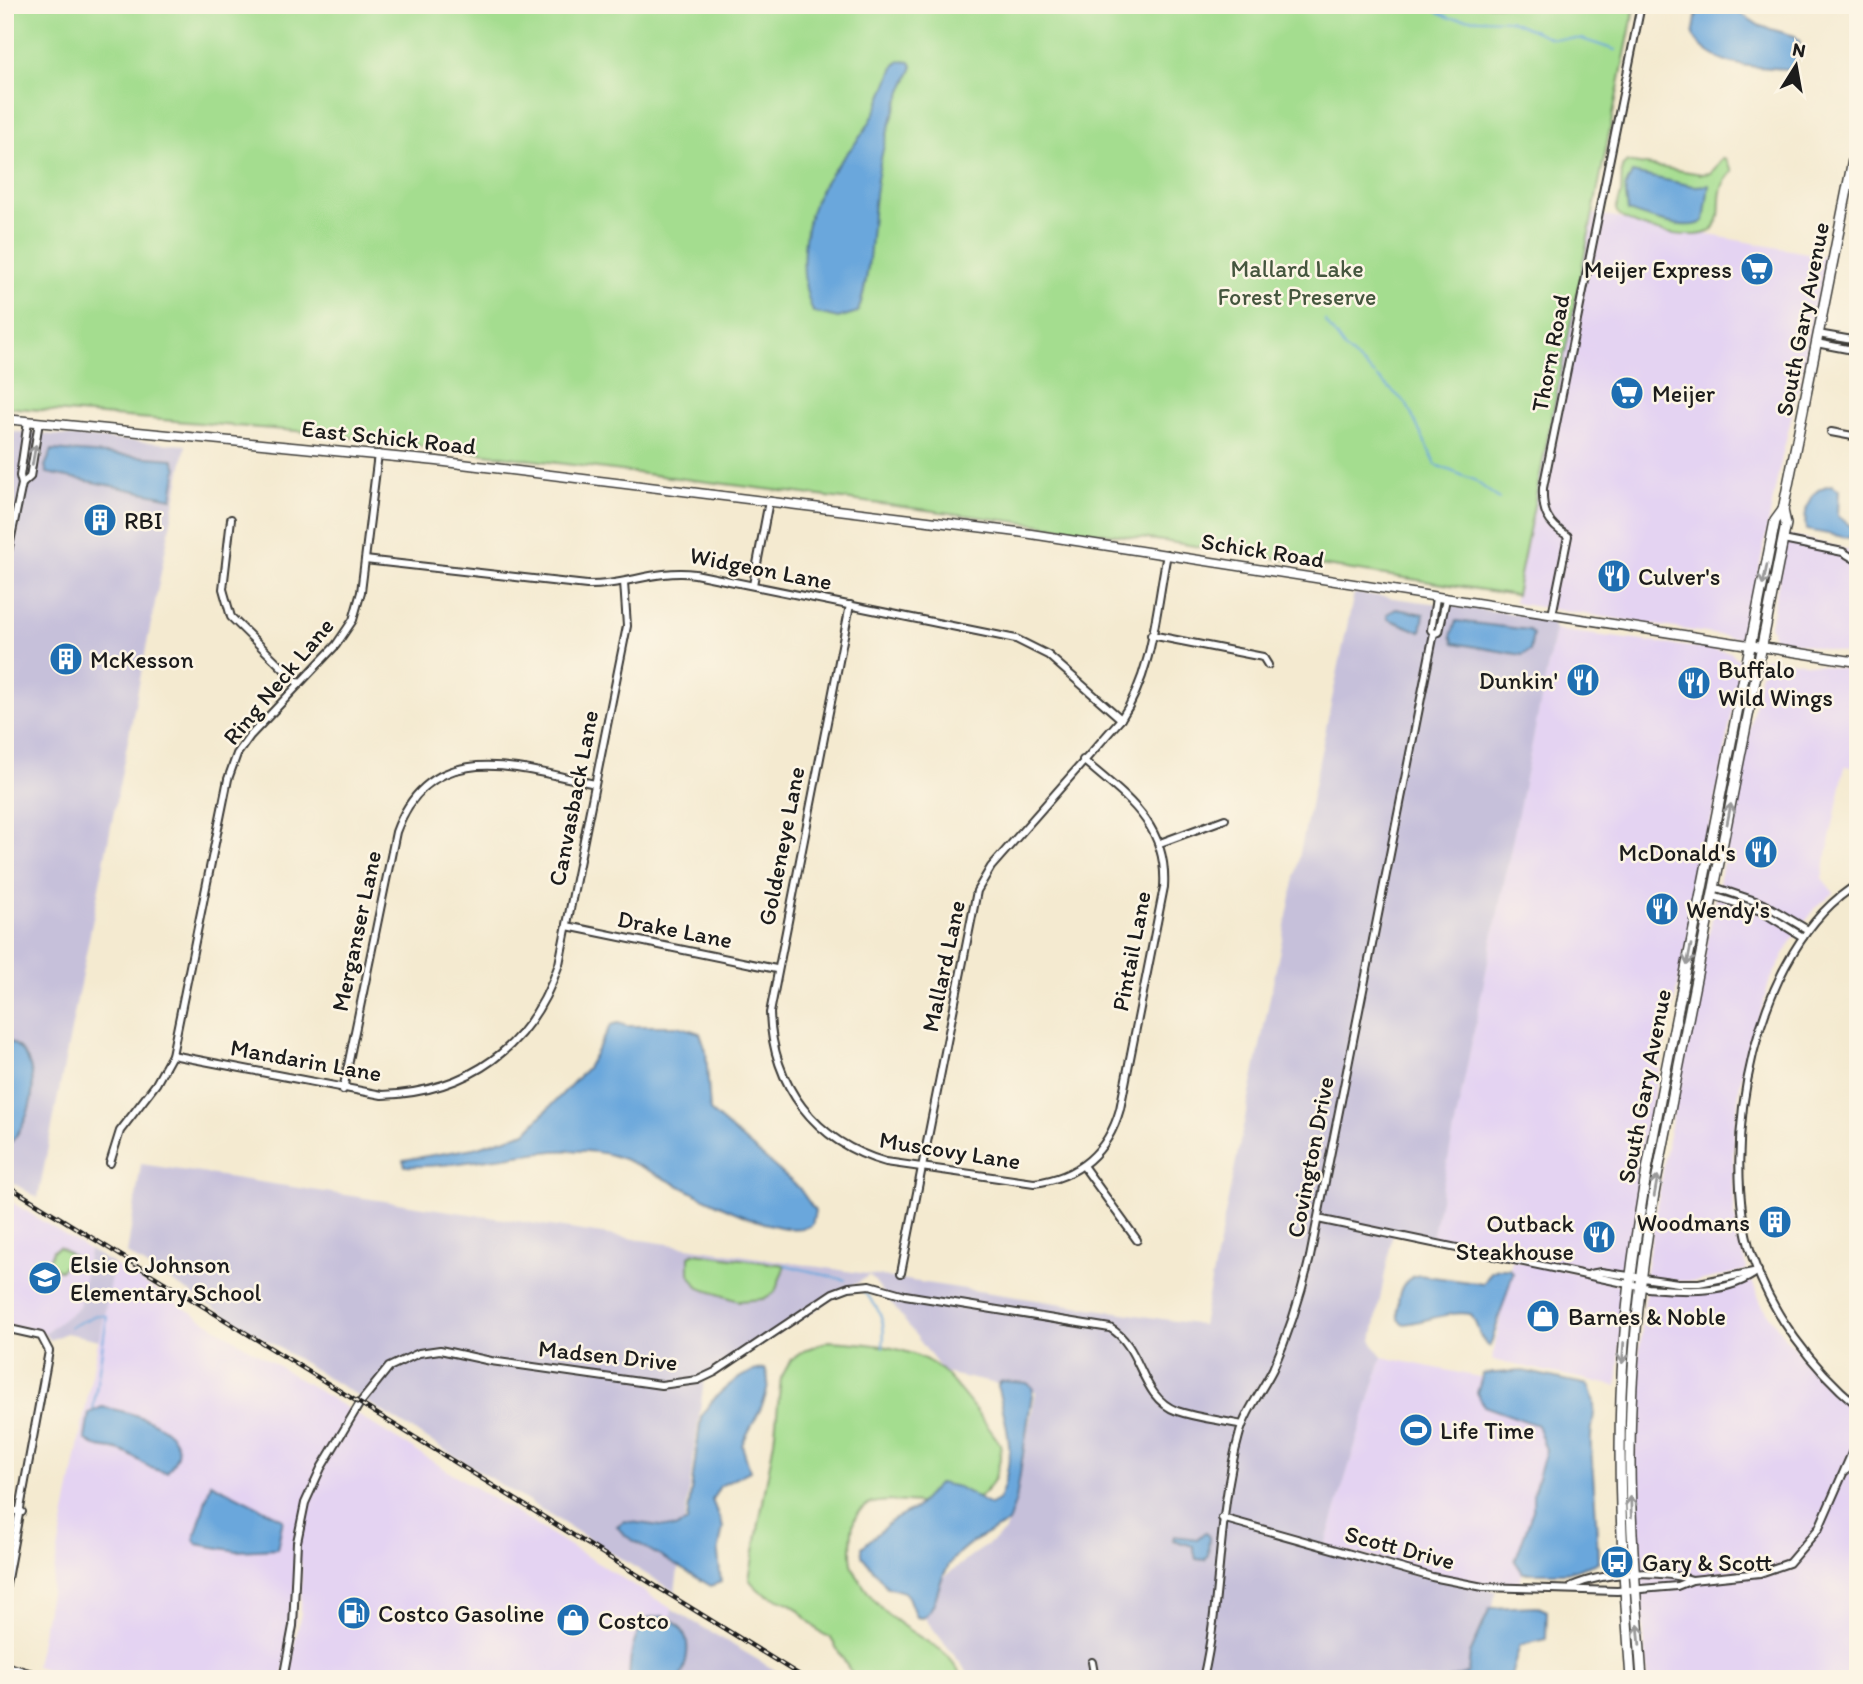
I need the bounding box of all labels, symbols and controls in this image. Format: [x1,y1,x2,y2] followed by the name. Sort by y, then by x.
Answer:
[1762,32,1832,102] north arrow
[1791,37,1808,62] text: N
[1769,220,1835,418] street label: South Gary Avenue
[1738,250,1776,288] supermarket icon: Meijer Express
[1218,254,1376,311] park label: Mallard Lake Forest Preserve
[1584,255,1732,284] place label: Meijer Express
[1524,292,1576,414] street label: Thorn Road
[1608,374,1646,412] supermarket icon: Meijer
[1652,379,1715,408] place label: Meijer
[300,413,478,461] street label: East Schick Road
[28,444,41,467] one-way arrow
[81,501,119,539] building icon: RBI
[124,506,163,535] place label: RBI
[1199,526,1327,574] street label: Schick Road
[687,540,835,596] street label: Widgeon Lane
[1595,557,1633,595] restaurant icon: Culver's
[1638,562,1721,591] place label: Culver's
[1757,563,1771,586] one-way arrow
[216,611,340,751] street label: Ring Neck Lane
[47,640,85,678] building icon: McKesson
[90,645,194,674] place label: McKesson
[1718,655,1833,712] place label: Buffalo Wild Wings
[1564,661,1602,699] restaurant icon: Dunkin'
[1675,664,1713,702] restaurant icon: Buffalo Wild Wings
[1479,666,1558,695] place label: Dunkin'
[542,708,604,888] street label: Canvasback Lane
[751,764,811,928] street label: Goldeneye Lane
[1723,803,1736,826] one-way arrow
[1742,833,1780,871] restaurant icon: McDonald's
[1619,838,1736,867] place label: McDonald's
[325,848,387,1014] street label: Merganser Lane
[1105,888,1157,1014] street label: Pintail Lane
[1643,890,1681,928] restaurant icon: Wendy's
[1686,895,1770,924] place label: Wendy's
[915,898,971,1034] street label: Mallard Lane
[615,904,735,954] street label: Drake Lane
[1682,943,1695,966] one-way arrow
[1611,987,1677,1185] street label: South Gary Avenue
[228,1032,384,1088] street label: Mandarin Lane
[1280,1074,1340,1240] street label: Covington Drive
[877,1125,1023,1175] street label: Muscovy Lane
[1649,1175,1663,1198] one-way arrow
[1756,1203,1794,1241] building icon: Woodmans
[1637,1208,1750,1237] place label: Woodmans
[1456,1209,1575,1266] place label: Outback Steakhouse
[1580,1218,1618,1256] restaurant icon: Outback Steakhouse
[70,1250,262,1307] place label: Elsie C Johnson Elementary School
[26,1259,64,1297] school or university icon: Elsie C Johnson Elementary School
[1524,1297,1562,1335] shop icon: Barnes & Noble
[1568,1302,1726,1331] place label: Barnes & Noble
[537,1333,679,1377] street label: Madsen Drive
[1616,1341,1629,1364] one-way arrow
[1397,1411,1435,1449] sports icon: Life Time
[1440,1416,1535,1445] place label: Life Time
[1625,1496,1638,1519] one-way arrow
[1342,1518,1458,1576] street label: Scott Drive
[1598,1543,1636,1581] bus stop icon: Gary & Scott
[1642,1548,1772,1577] place label: Gary & Scott
[335,1594,373,1632] fuel station icon: Costco Gasoline
[378,1599,544,1628] place label: Costco Gasoline
[554,1601,592,1639] shop icon: Costco
[598,1606,669,1635] place label: Costco
[1632,1624,1645,1646] one-way arrow

